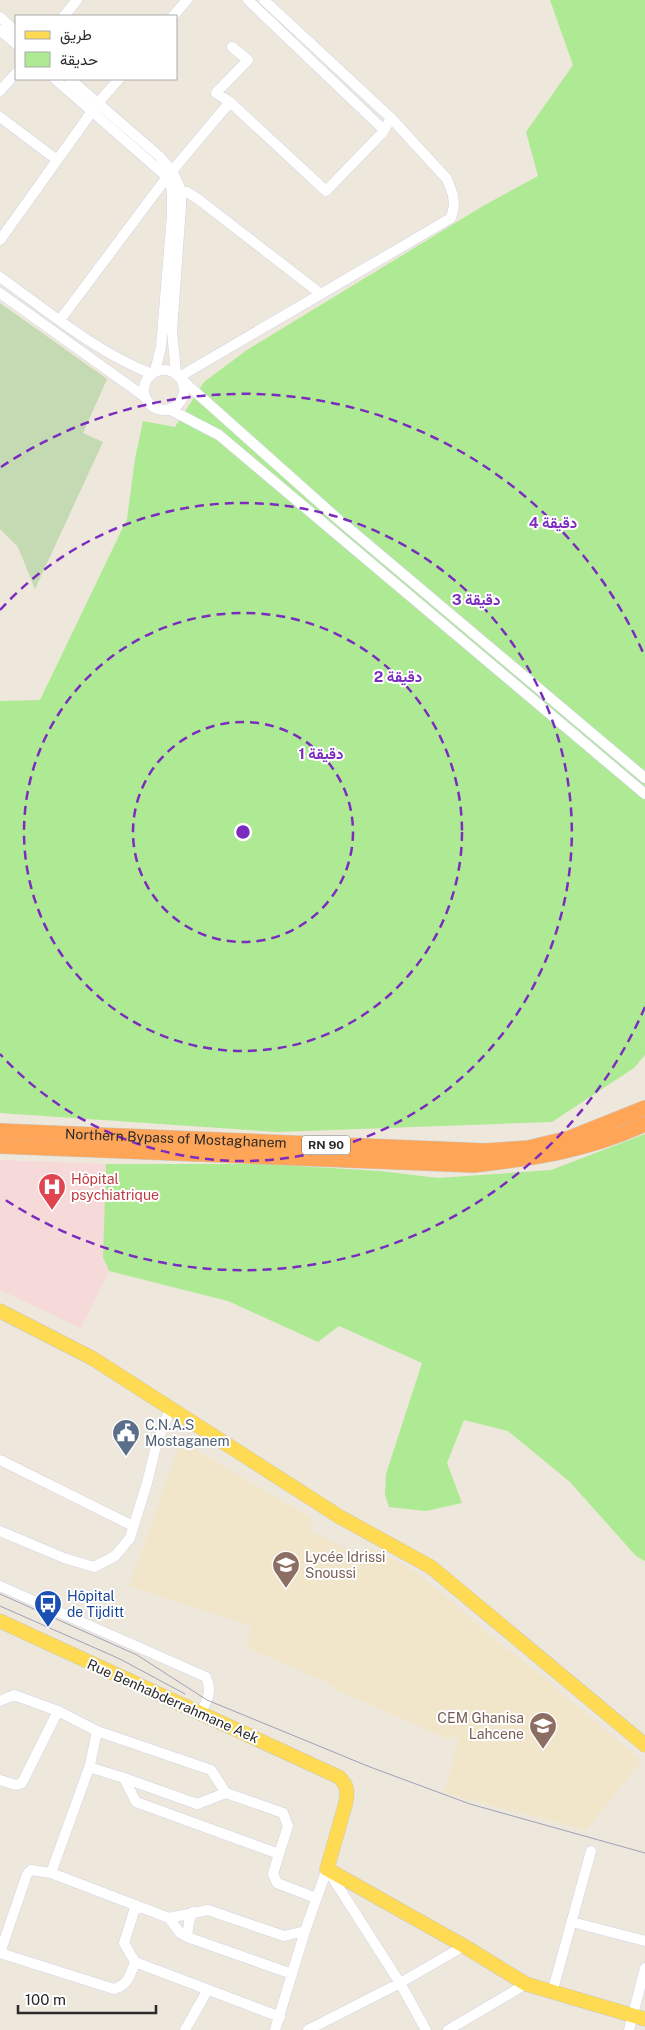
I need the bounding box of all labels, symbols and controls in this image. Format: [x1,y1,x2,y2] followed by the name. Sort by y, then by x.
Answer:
[15,15,178,80] legend
[60,26,92,45] text: طريق
[60,51,98,69] text: حديقة
[529,514,577,532] text: 4 دقيقة
[452,591,500,609] text: 3 دقيقة
[374,668,422,686] text: 2 دقيقة
[298,745,344,763] text: 1 دقيقة
[234,823,252,841] centre of rings
[65,1126,287,1151] street label: Northern Bypass of Mostaghanem
[302,1136,350,1154] road number: RN 90
[71,1171,159,1203] place label: Hôpital psychiatrique
[37,1172,67,1211] hospital icon: Hôpital psychiatrique
[145,1417,230,1449] place label: C.N.A.S Mostaganem
[111,1418,141,1457] public building icon: C.N.A.S Mostaganem
[305,1549,385,1581] place label: Lycée Idrissi Snoussi
[271,1550,301,1589] school or university icon: Lycée Idrissi Snoussi
[67,1588,124,1620] place label: Hôpital de Tijditt
[33,1589,63,1628] bus stop icon: Hôpital de Tijditt
[85,1656,261,1746] street label: Rue Benhabderrahmane Aek
[437,1710,524,1742] place label: CEM Ghanisa Lahcene
[528,1711,558,1750] school or university icon: CEM Ghanisa Lahcene
[18,1982,155,2014] scale bar
[25,1991,66,2008] text: 100 m

